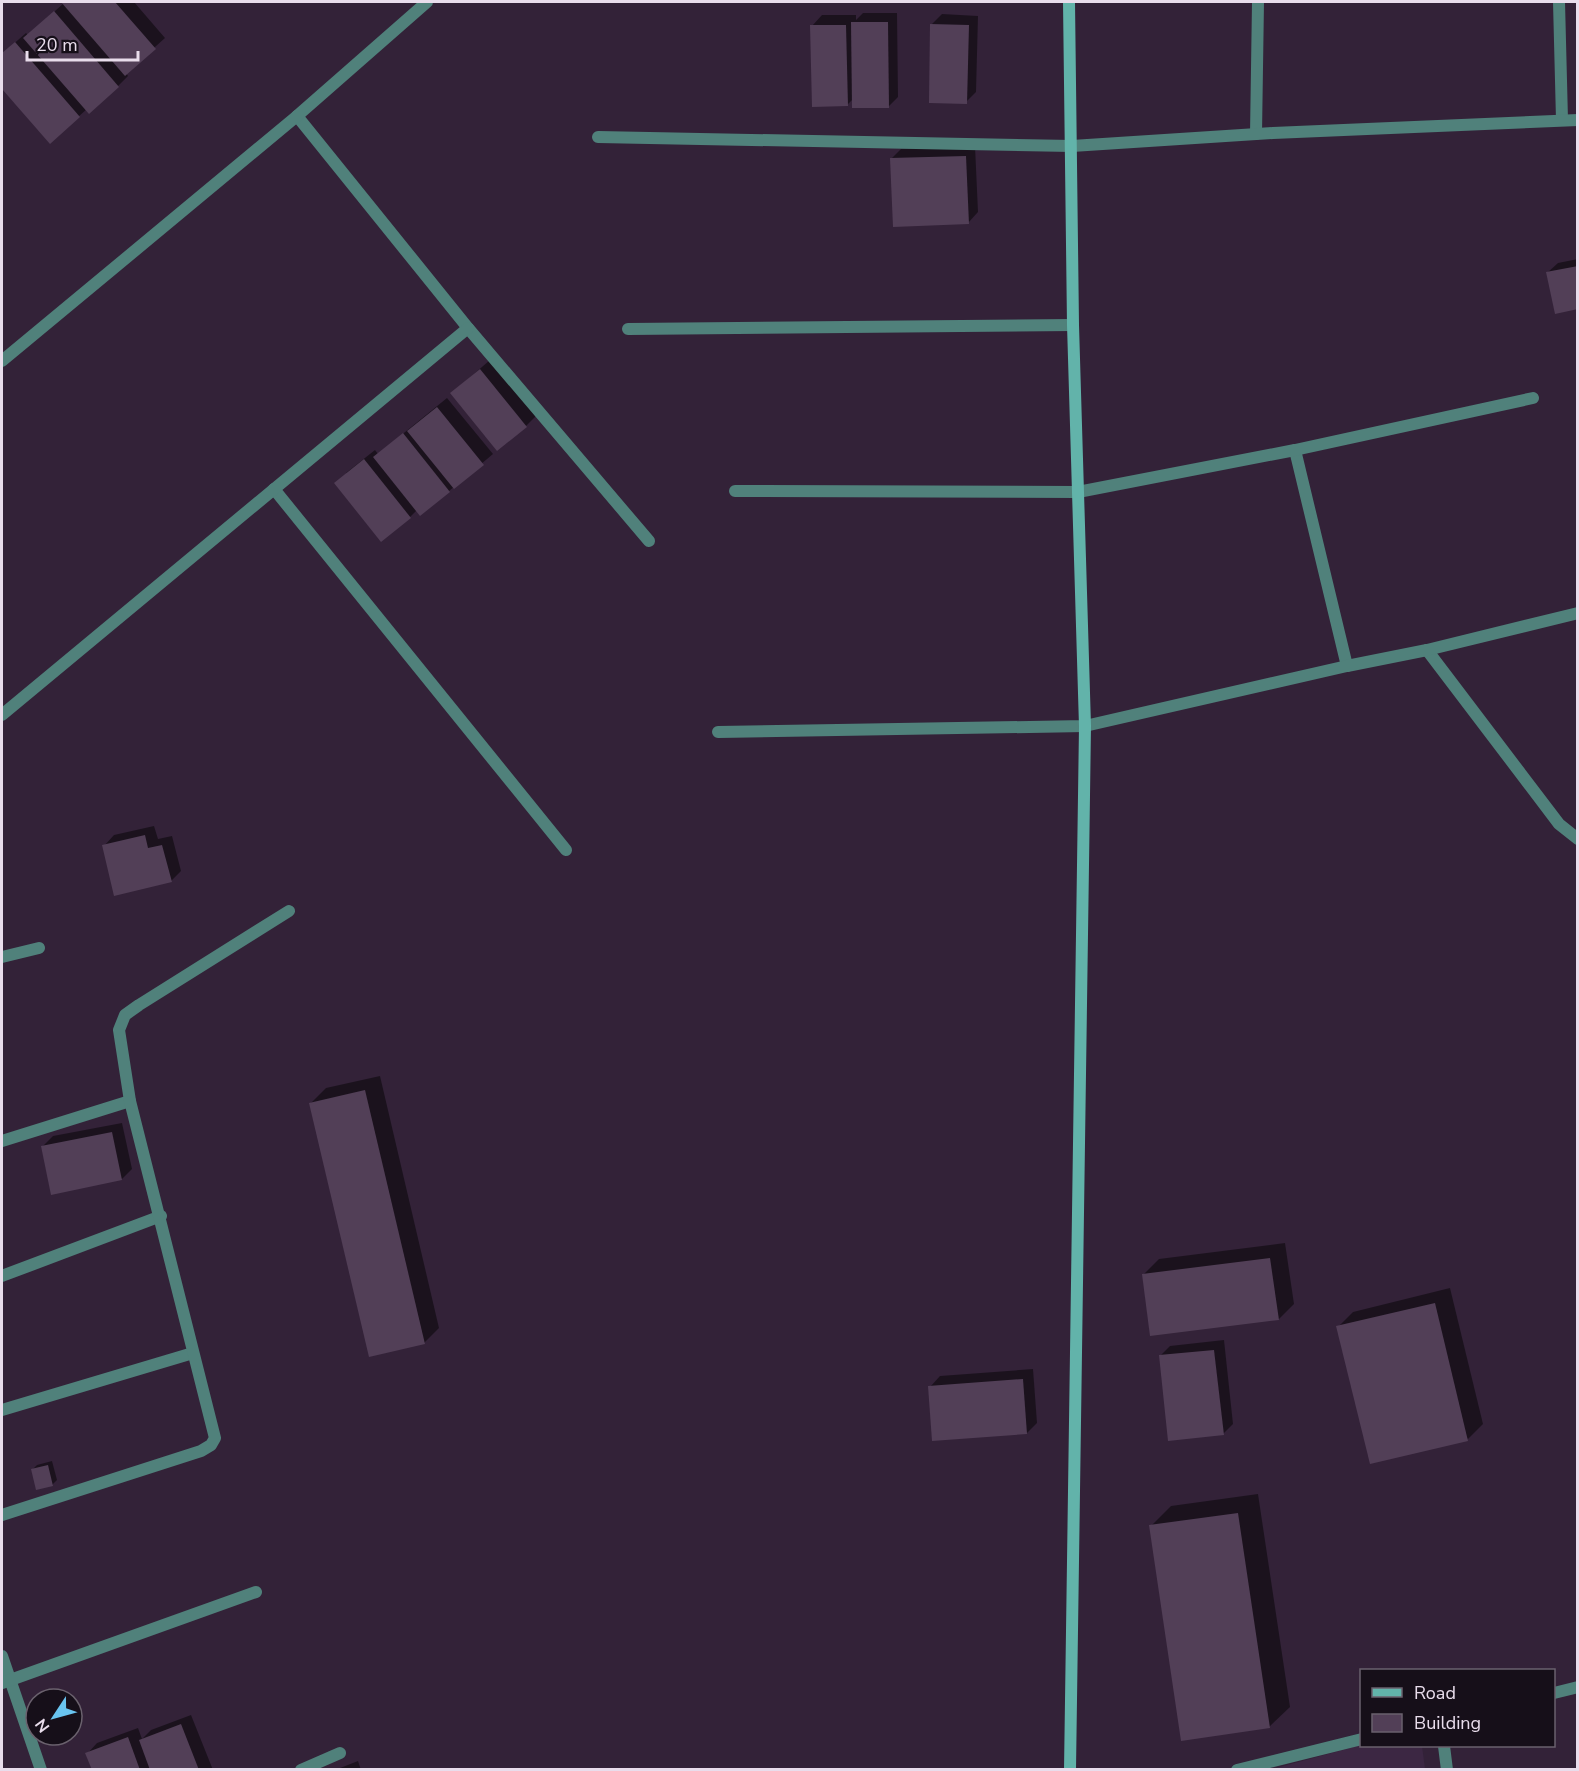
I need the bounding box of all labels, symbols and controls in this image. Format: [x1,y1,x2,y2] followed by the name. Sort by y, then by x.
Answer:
[27,24,138,62] scale bar
[36,33,78,57] text: 20 m
[1360,1669,1555,1747] legend
[1414,1681,1456,1705] text: Road
[24,1687,84,1747] north arrow
[1414,1711,1481,1735] text: Building
[30,1714,55,1737] text: N

